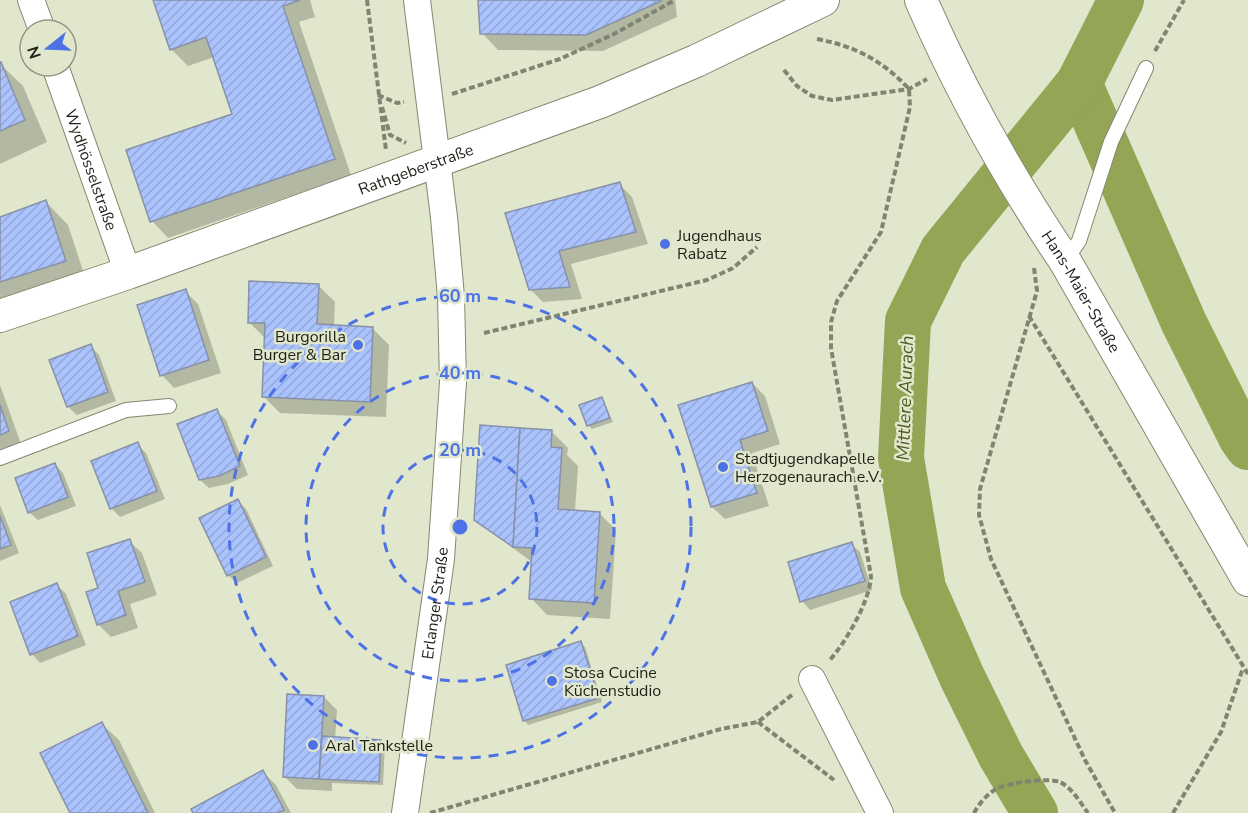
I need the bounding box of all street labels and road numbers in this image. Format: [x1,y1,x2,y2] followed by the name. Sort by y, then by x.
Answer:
[59,107,122,234] street label: Wydhösselstraße
[355,139,477,201] street label: Rathgeberstraße
[1036,227,1125,357] street label: Hans-Maier-Straße
[417,546,454,661] street label: Erlanger Straße

